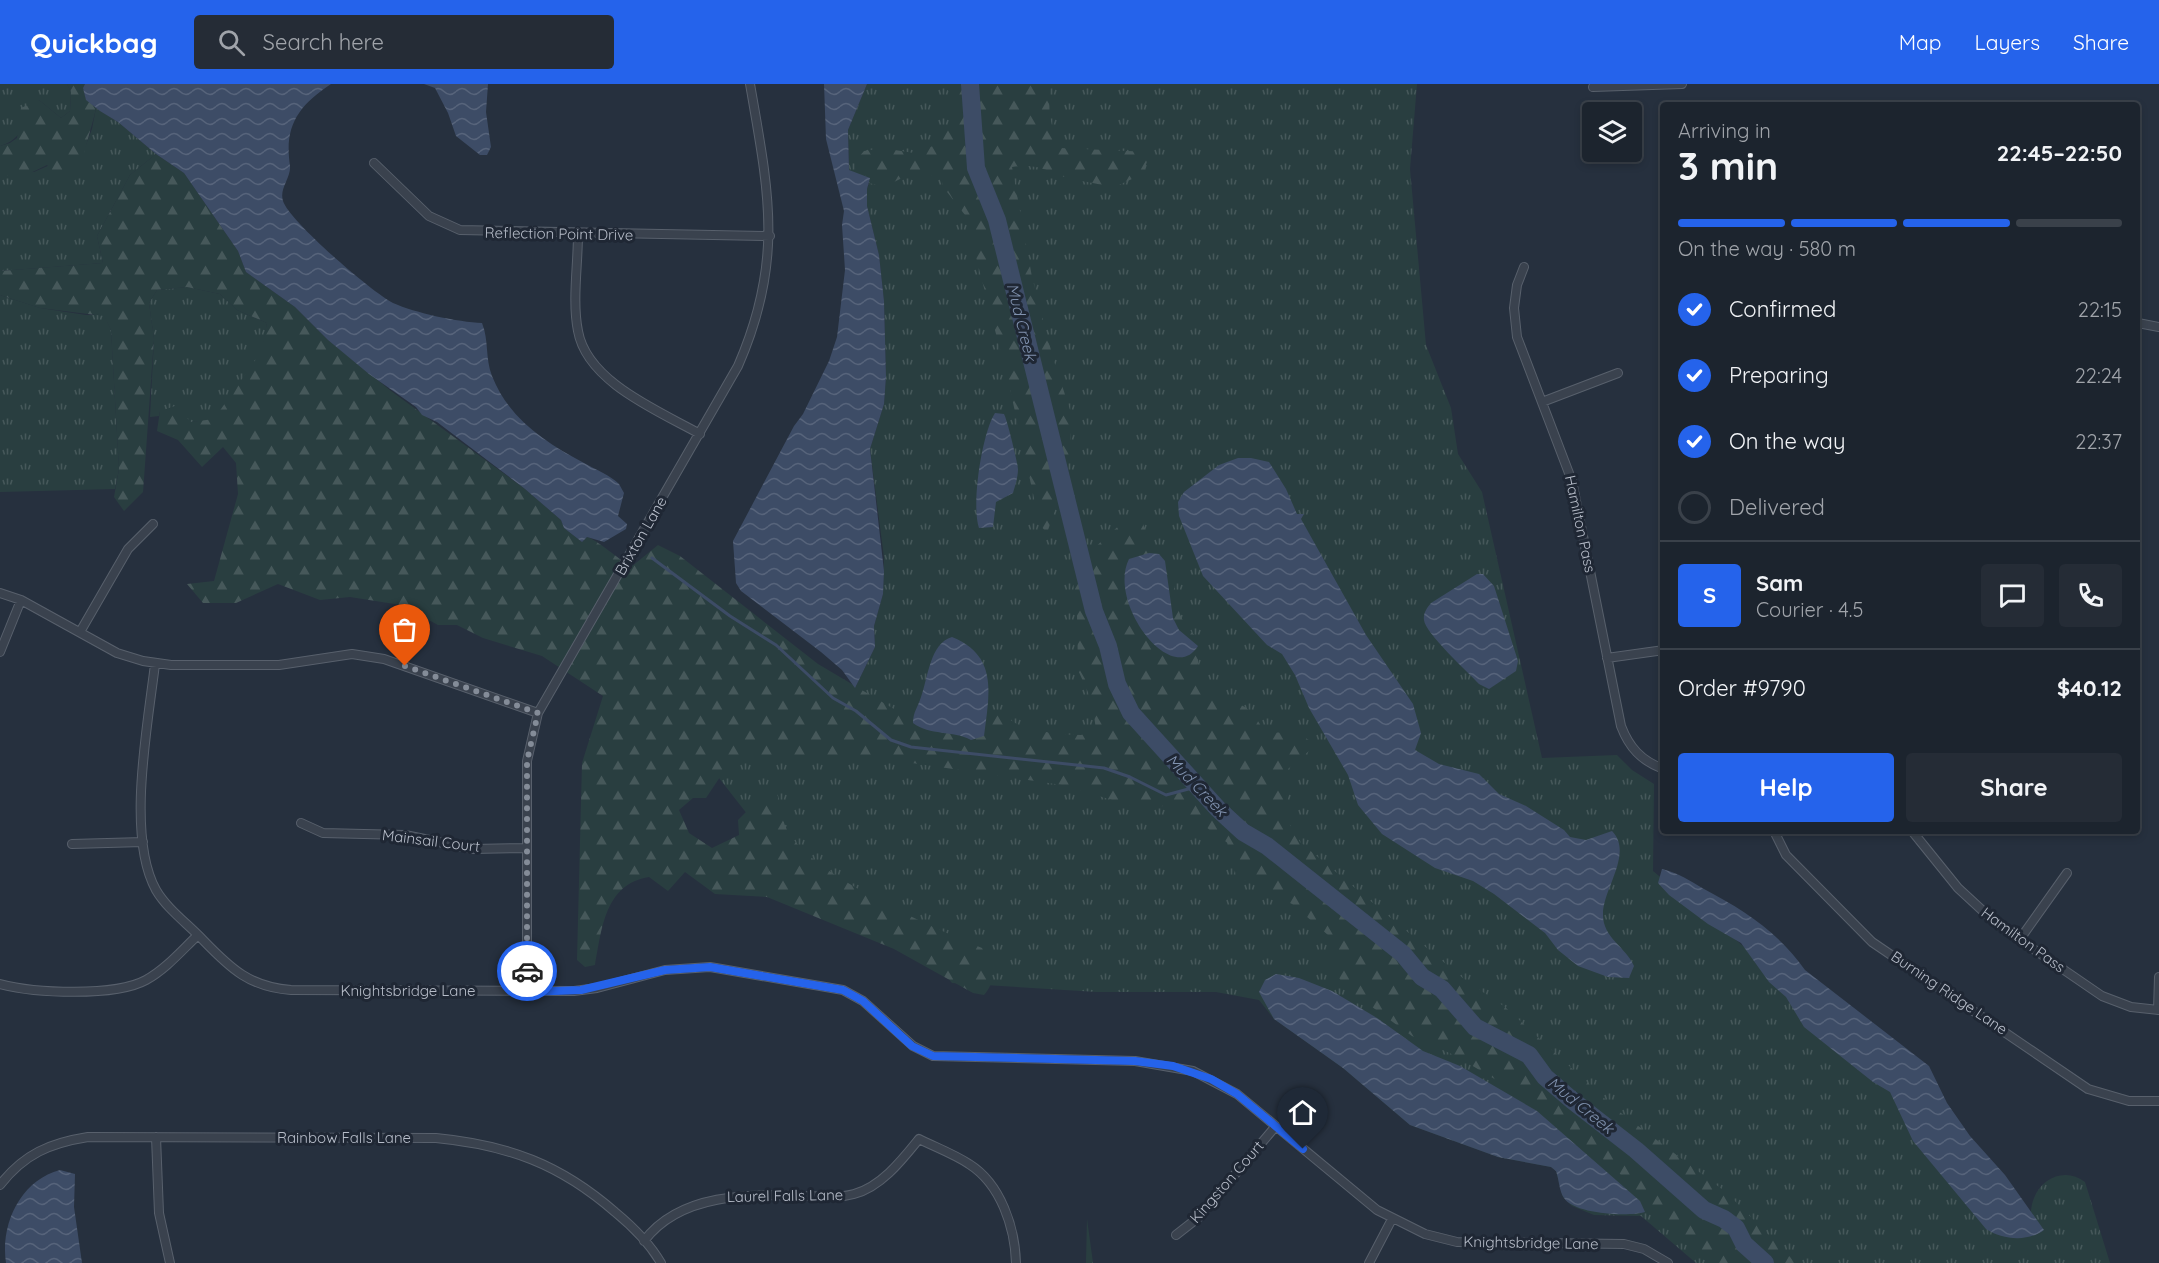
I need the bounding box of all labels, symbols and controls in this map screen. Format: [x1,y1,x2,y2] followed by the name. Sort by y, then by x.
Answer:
[194,15,614,69] search box
[30,25,158,60] text: Quickbag
[215,26,248,59] icon: search
[263,28,384,56] text: Search here
[1899,29,1942,55] text: Map
[1975,29,2040,55] text: Layers
[2073,29,2129,55] text: Share
[1582,102,1642,162] map controls
[1582,102,1642,162] button: layers
[1678,118,1771,143] text: Arriving in
[1997,139,2122,167] text: 22:45–22:50
[1678,141,1778,190] text: 3 min
[485,223,633,244] street label: Reflection Point Drive
[1678,236,1856,261] text: On the way · 580 m
[1003,281,1042,364] water label: Mud Creek
[1678,293,1711,326] icon: check
[1729,295,1836,323] text: Confirmed
[2078,297,2122,322] text: 22:15
[1678,359,1711,392] icon: check
[1729,361,1829,389] text: Preparing
[2075,363,2122,388] text: 22:24
[1678,425,1711,458] icon: check
[1729,427,1845,455] text: On the way
[2075,429,2122,454] text: 22:37
[1561,473,1600,574] street label: Hamilton Pass
[610,493,671,579] street label: Brixton Lane
[1729,493,1825,521] text: Delivered
[1981,564,2044,627] button: chat
[2059,564,2122,627] button: phone
[1756,569,1803,597] text: Sam
[1703,581,1716,609] text: S
[1756,597,1863,622] text: Courier · 4.5
[379,604,430,666] pin
[388,613,421,646] icon: bag
[1678,674,1806,702] text: Order #9790
[2057,674,2122,702] text: $40.12
[1162,750,1233,822] water label: Mud Creek
[1678,753,1894,822] button: Help
[1906,753,2122,822] button: Share
[381,825,481,856] street label: Mainsail Court
[1978,903,2069,976] street label: Hamilton Pass
[497,941,557,1001] courier
[1887,947,2011,1039] street label: Burning Ridge Lane
[511,955,544,988] icon: car
[340,981,476,1000] street label: Knightsbridge Lane
[1544,1072,1619,1139] water label: Mud Creek
[1277,1087,1328,1149] pin
[1286,1096,1319,1129] icon: home
[277,1128,411,1147] street label: Rainbow Falls Lane
[1186,1136,1268,1227] street label: Kingston Court
[727,1185,843,1206] street label: Laurel Falls Lane
[1463,1232,1599,1253] street label: Knightsbridge Lane

